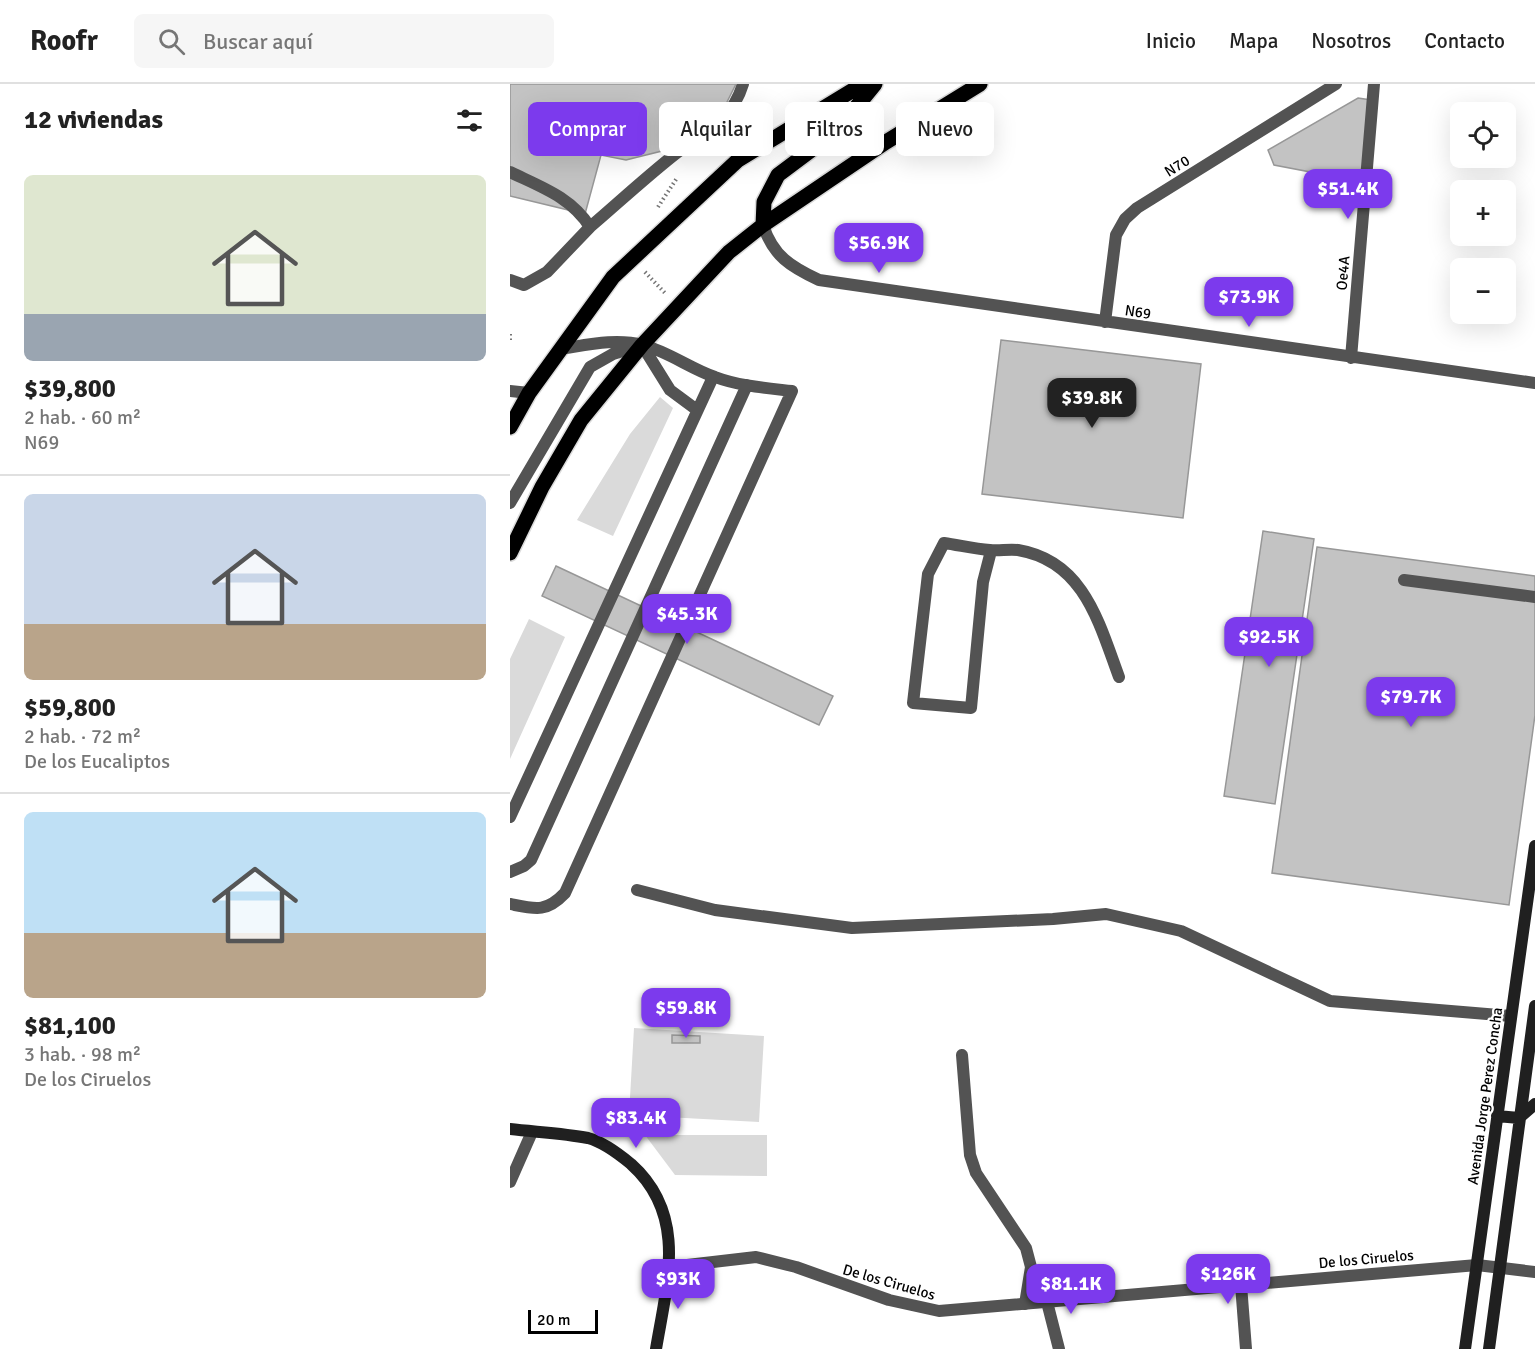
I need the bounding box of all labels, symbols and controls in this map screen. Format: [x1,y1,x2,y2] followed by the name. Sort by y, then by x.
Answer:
[134,14,554,68] search box
[30,24,98,58] text: Roofr
[155,25,188,58] icon: search
[203,28,313,55] text: Buscar aquí
[1146,28,1196,54] text: Inicio
[1229,28,1278,54] text: Mapa
[1311,28,1391,54] text: Nosotros
[1424,28,1505,54] text: Contacto
[528,102,647,156] chip: Comprar
[659,102,773,156] chip: Alquilar
[785,102,884,156] chip: Filtros
[896,102,994,156] chip: Nuevo
[1450,102,1516,324] map controls
[1450,102,1516,168] button: locate
[24,104,163,136] text: 12 viviendas
[453,104,486,137] icon: filters
[1161,151,1193,181] street label: N70
[1299,169,1397,220] pin: $51.4K
[1317,176,1379,201] text: $51.4K
[1450,180,1516,246] button: +
[201,214,309,322] icon: home
[830,223,928,274] pin: $56.9K
[848,230,910,255] text: $56.9K
[1333,255,1353,291] street label: Oe4A
[1450,258,1516,324] button: −
[1200,277,1298,328] pin: $73.9K
[1218,284,1280,309] text: $73.9K
[1124,301,1152,323] street label: N69
[24,373,116,405] text: $39,800
[1043,378,1141,429] pin: $39.8K
[1061,385,1123,410] text: $39.8K
[24,405,141,430] text: 2 hab. · 60 m²
[24,430,59,455] text: N69
[201,533,309,641] icon: home
[638,594,736,645] pin: $45.3K
[656,601,718,626] text: $45.3K
[1220,617,1318,668] pin: $92.5K
[1238,624,1300,649] text: $92.5K
[1362,677,1460,728] pin: $79.7K
[1380,684,1442,709] text: $79.7K
[24,692,116,724] text: $59,800
[24,724,141,749] text: 2 hab. · 72 m²
[24,749,170,774] text: De los Eucaliptos
[201,851,309,959] icon: home
[637,988,735,1039] pin: $59.8K
[655,995,717,1020] text: $59.8K
[1464,1006,1506,1186] street label: Avenida Jorge Perez Concha
[24,1010,116,1042] text: $81,100
[24,1042,141,1067] text: 3 hab. · 98 m²
[24,1067,151,1092] text: De los Ciruelos
[587,1098,685,1149] pin: $83.4K
[605,1105,667,1130] text: $83.4K
[1318,1246,1415,1272] street label: De los Ciruelos
[1186,1254,1270,1305] pin: $126K
[642,1259,714,1310] pin: $93K
[841,1260,938,1304] street label: De los Ciruelos
[1200,1261,1256,1286] text: $126K
[1022,1264,1120,1315] pin: $81.1K
[656,1266,700,1291] text: $93K
[1040,1271,1102,1296] text: $81.1K
[528,1307,598,1334] scale bar
[537,1310,571,1330] text: 20 m

